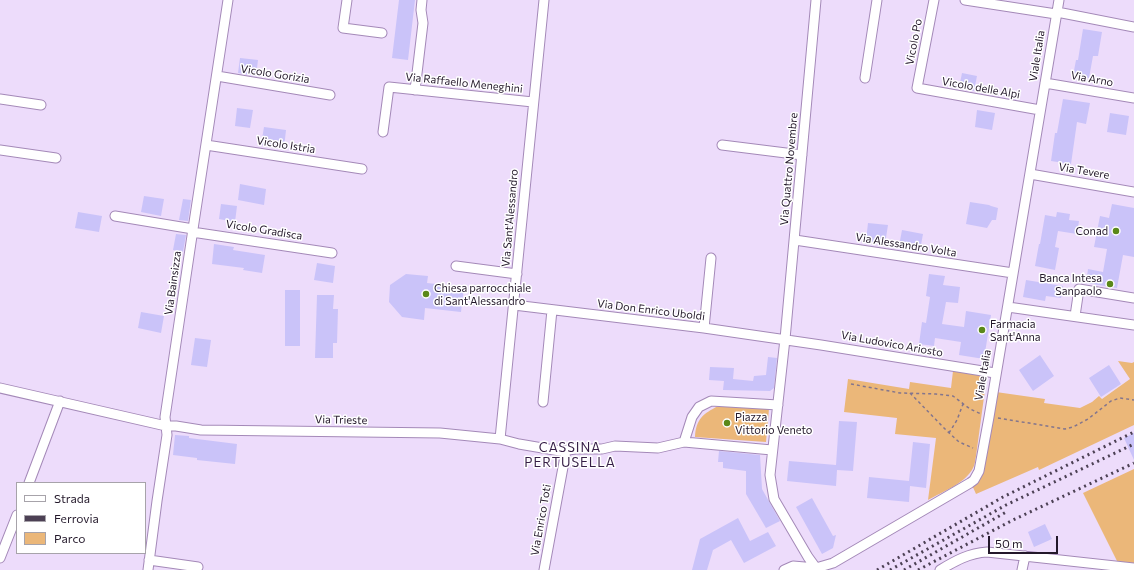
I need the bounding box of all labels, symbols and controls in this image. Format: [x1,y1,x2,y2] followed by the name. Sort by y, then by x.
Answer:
[903,18,925,66] street label: Vicolo Po
[1026,30,1048,82] street label: Viale Italia
[240,62,310,86] street label: Vicolo Gorizia
[1070,69,1114,89] street label: Via Arno
[405,70,523,96] street label: Via Raffaello Meneghini
[941,75,1021,101] street label: Vicolo delle Alpi
[777,112,801,226] street label: Via Quattro Novembre
[256,134,316,156] street label: Vicolo Istria
[1058,160,1110,182] street label: Via Tevere
[499,168,521,268] street label: Via Sant'Alessandro
[225,217,303,243] street label: Vicolo Gradisca
[1075,224,1108,238] place label: Conad
[1111,226,1121,236] marker: Conad
[855,230,957,260] street label: Via Alessandro Volta
[162,250,184,316] street label: Via Bainsizza
[1039,271,1102,297] place label: Banca Intesa Sanpaolo
[1105,279,1115,289] marker: Banca Intesa Sanpaolo
[434,281,531,307] place label: Chiesa parrocchiale di Sant'Alessandro
[421,289,431,299] marker: Chiesa parrocchiale di Sant'Alessandro
[596,297,706,323] street label: Via Don Enrico Uboldi
[990,317,1041,343] place label: Farmacia Sant'Anna
[977,325,987,335] marker: Farmacia Sant'Anna
[840,329,944,359] street label: Via Ludovico Ariosto
[972,348,994,402] street label: Viale Italia
[735,410,812,436] place label: Piazza Vittorio Veneto
[315,413,367,427] street label: Via Trieste
[722,418,732,428] marker: Piazza Vittorio Veneto
[524,440,616,471] district label: CASSINA PERTUSELLA
[16,482,146,554] legend
[528,483,554,557] street label: Via Enrico Toti
[54,491,90,505] text: Strada
[54,511,99,525] text: Ferrovia
[990,528,1060,554] scale bar
[54,531,86,545] text: Parco
[995,536,1023,550] text: 50 m

